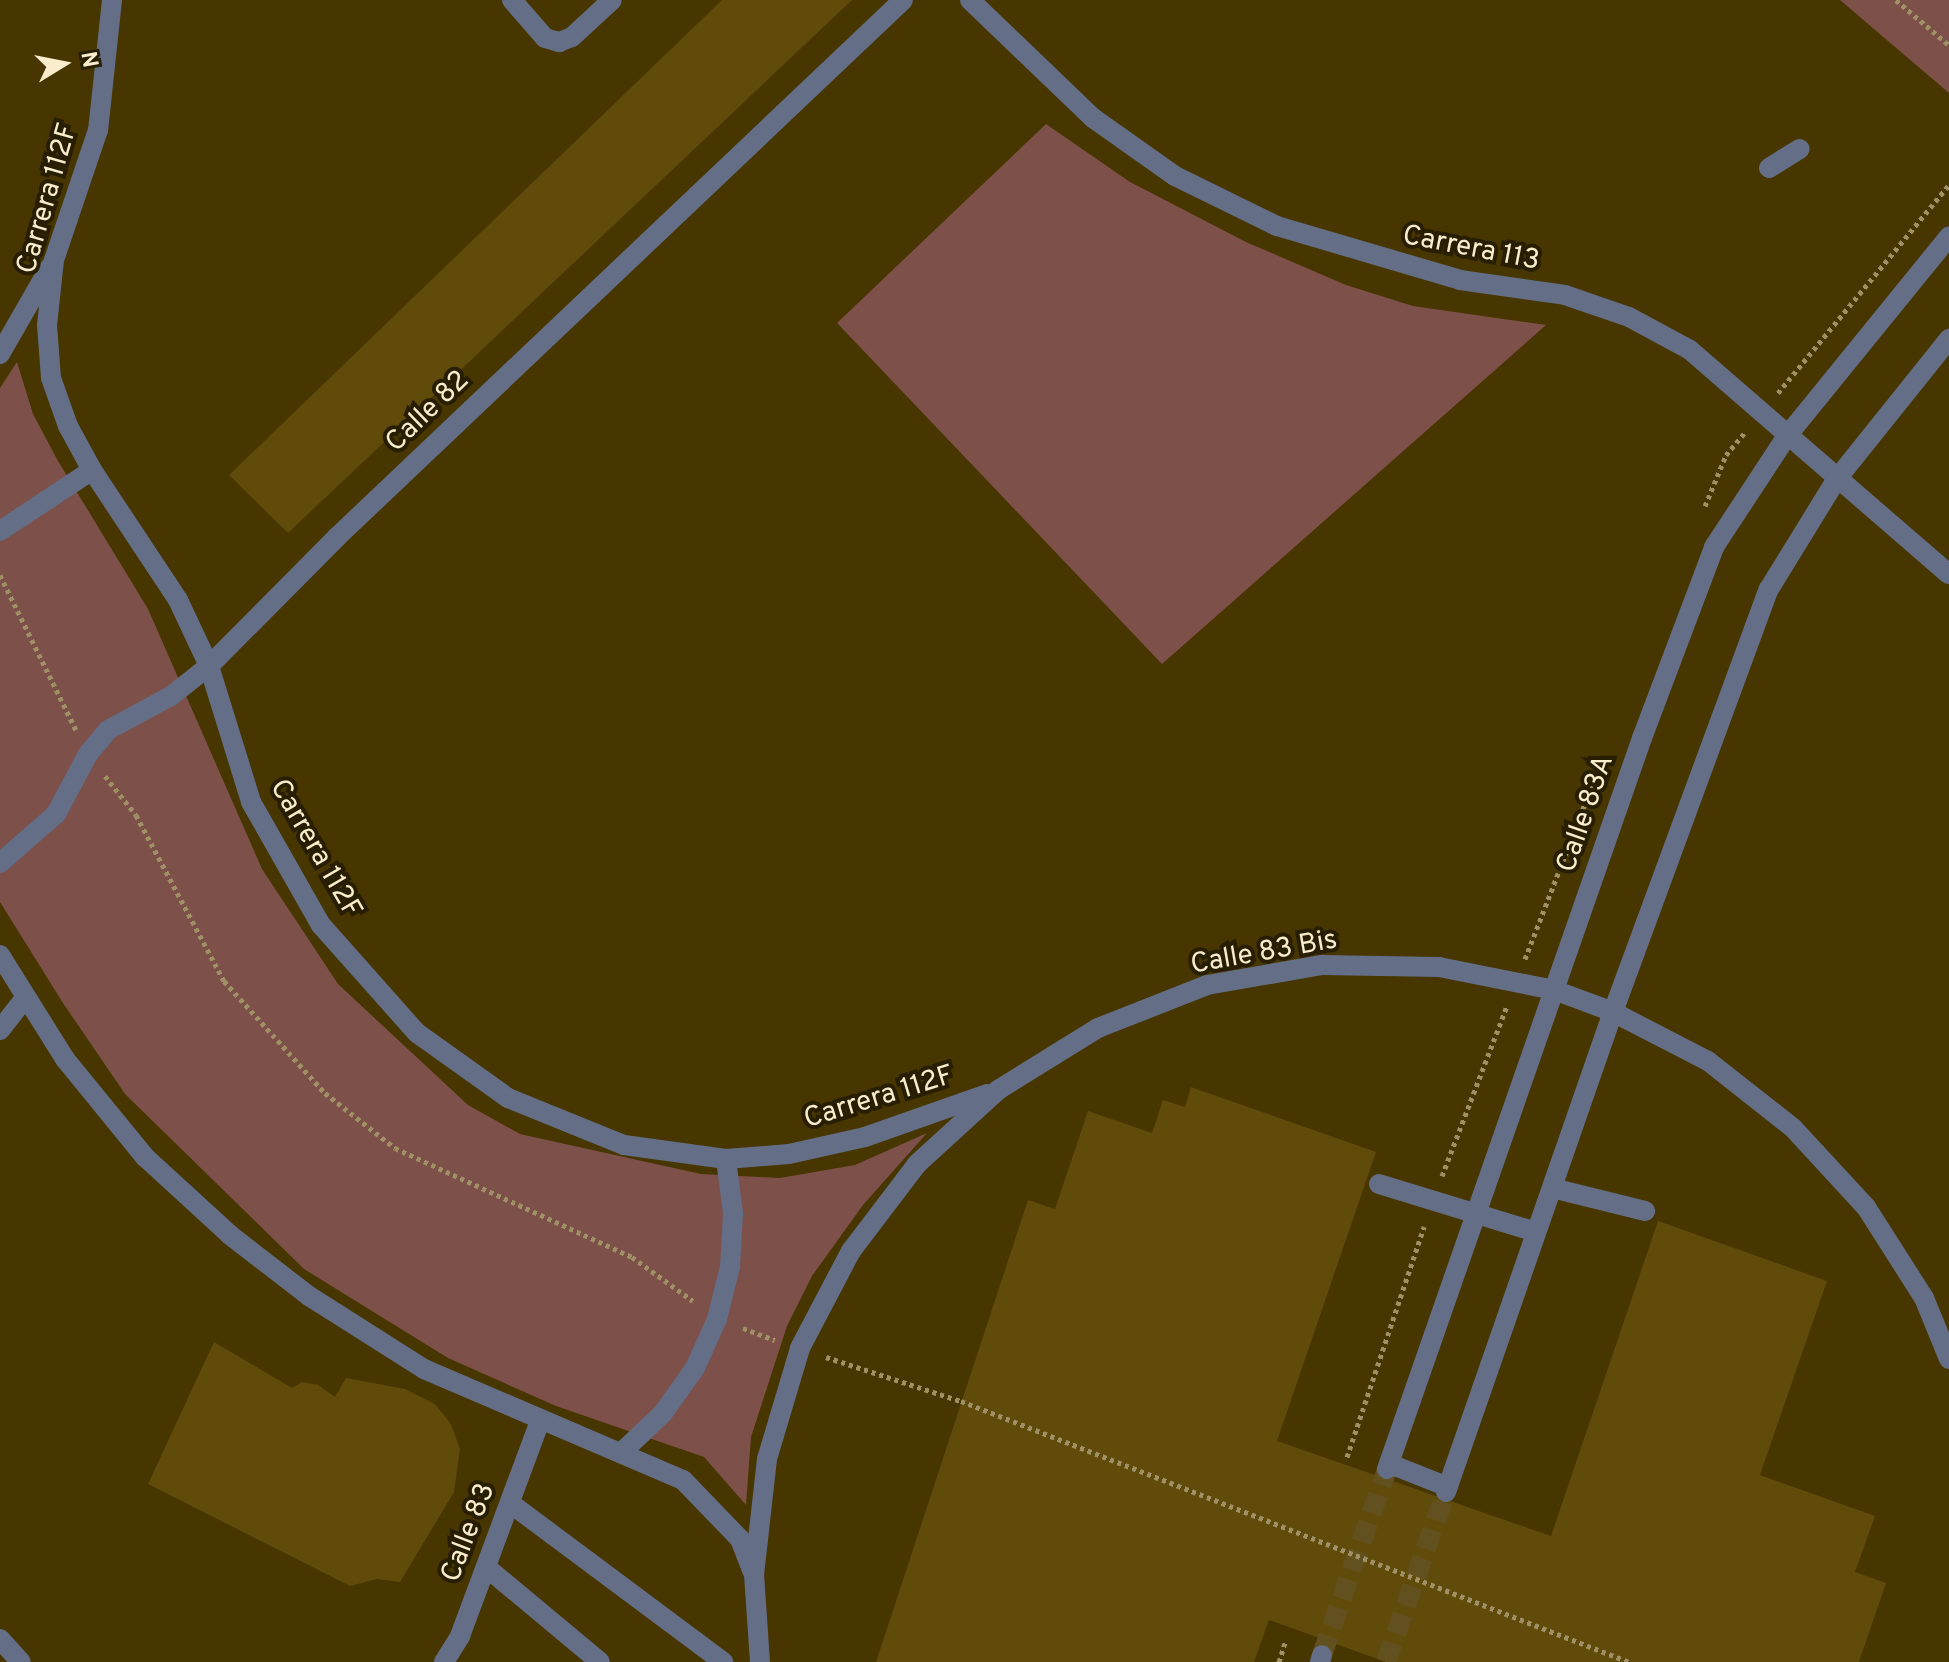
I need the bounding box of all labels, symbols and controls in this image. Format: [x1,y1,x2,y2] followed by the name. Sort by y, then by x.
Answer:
[24,24,104,104] north arrow
[73,50,103,70] text: N
[11,120,85,278] street label: Carrera 112F
[1400,219,1542,279] street label: Carrera 113
[379,364,477,460] street label: Calle 82
[1550,751,1622,877] street label: Calle 83A
[262,774,368,924] street label: Carrera 112F
[1188,924,1340,982] street label: Calle 83 Bis
[800,1059,958,1137] street label: Carrera 112F
[435,1479,503,1587] street label: Calle 83

